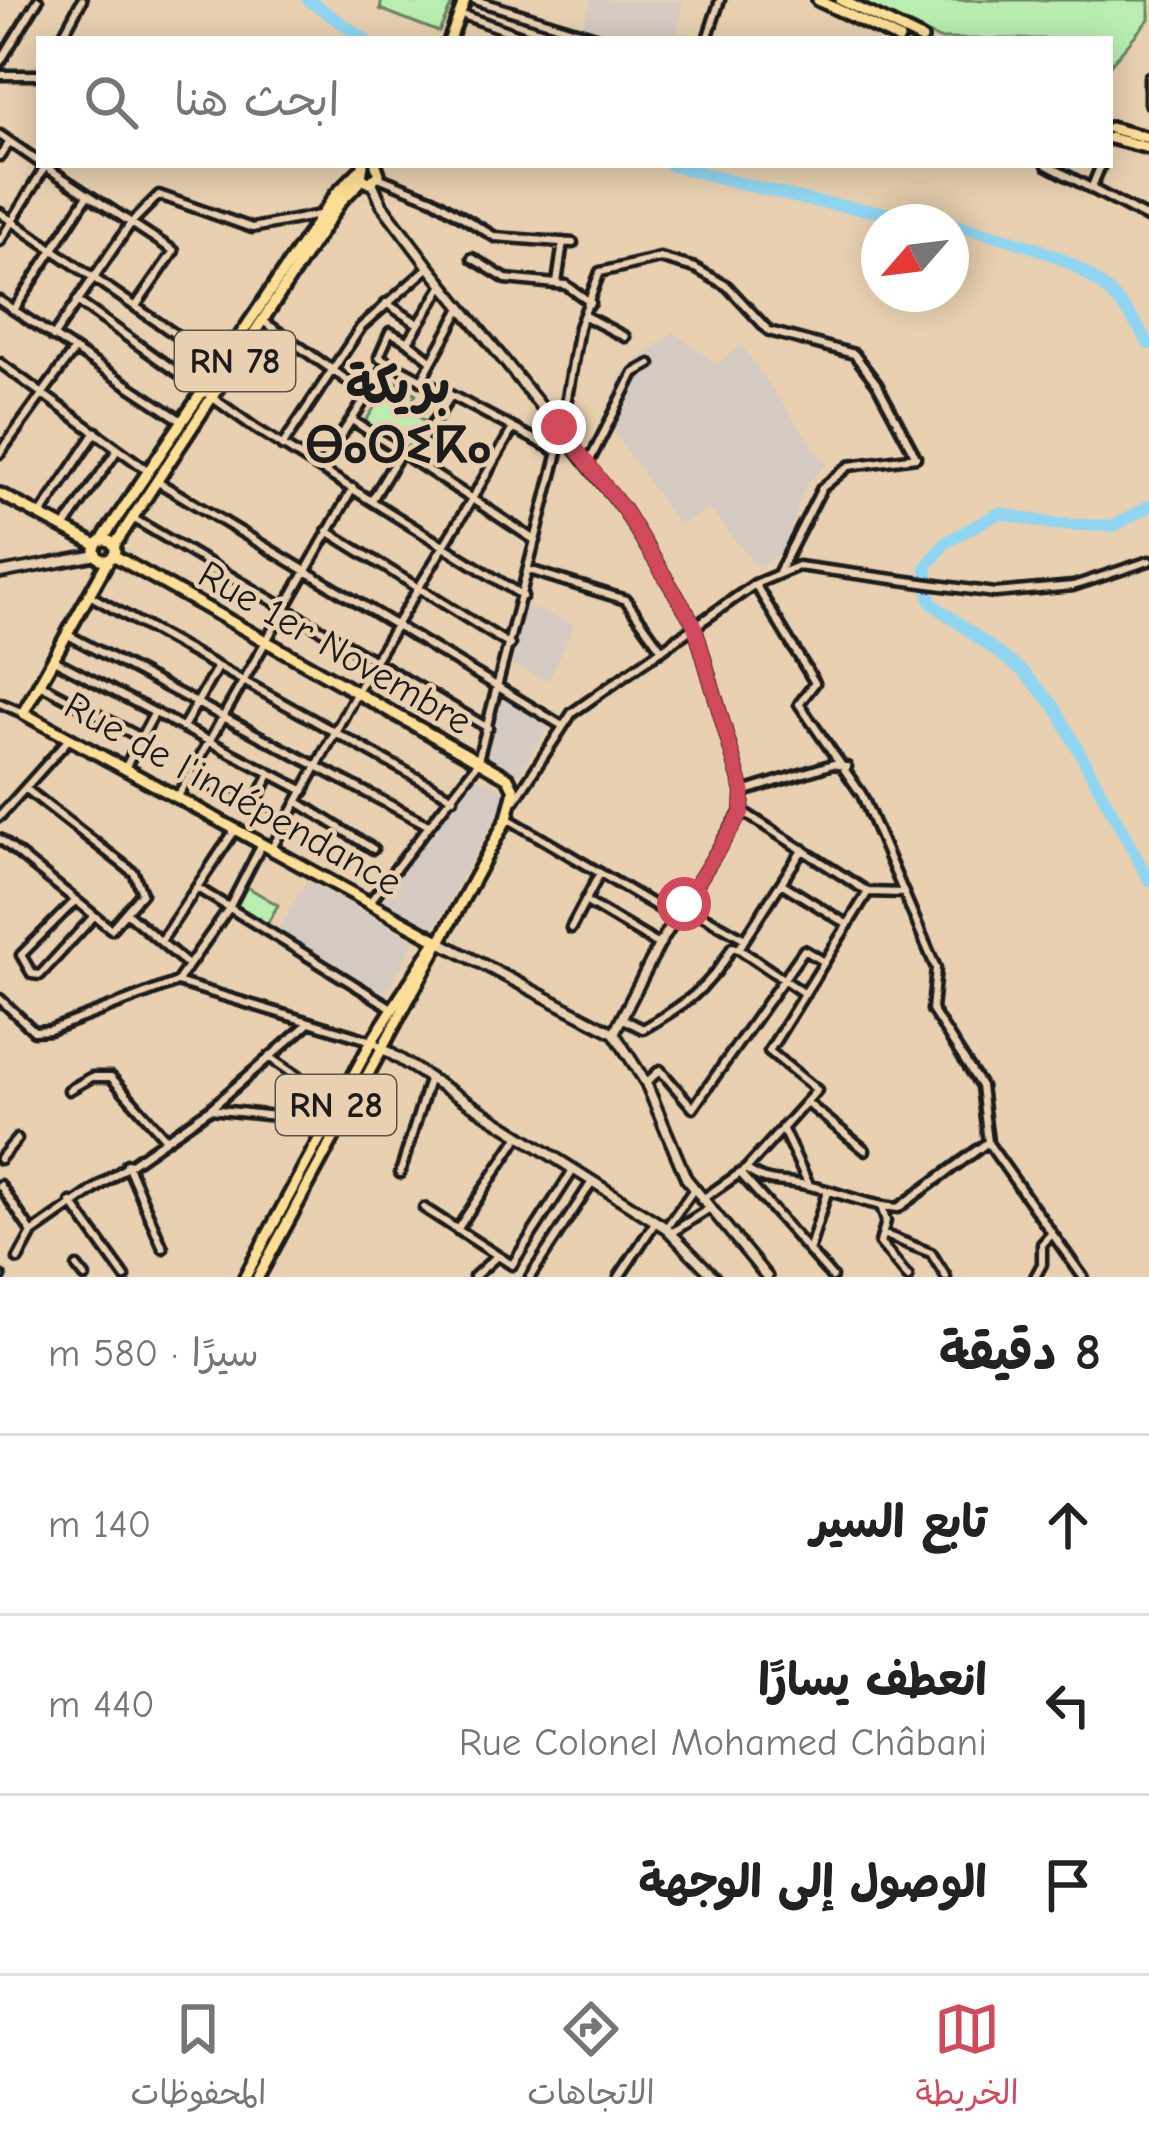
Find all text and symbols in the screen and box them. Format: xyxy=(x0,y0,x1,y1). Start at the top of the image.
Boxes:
search box xyxy=(36,36,1113,168)
icon: search xyxy=(78,69,144,135)
text: ابحث هنا xyxy=(174,74,339,126)
north arrow xyxy=(861,204,969,312)
road number: RN 78 xyxy=(175,331,295,391)
district label: بريكة ⴱⴰⵔⵉⴽⴰ xyxy=(304,357,492,475)
route end xyxy=(532,400,586,454)
street label: Rue 1er Novembre xyxy=(191,552,479,744)
street label: Rue de l'indépendance xyxy=(57,683,409,905)
route start xyxy=(657,877,711,931)
road number: RN 28 xyxy=(276,1075,396,1135)
text: 8 دقيقة xyxy=(939,1323,1101,1382)
text: سيرًا · 580 m xyxy=(48,1331,259,1376)
icon: ahead xyxy=(1035,1492,1101,1558)
text: تابع السير xyxy=(811,1496,987,1548)
text: 140 m xyxy=(48,1502,151,1547)
text: انعطف يسارًا xyxy=(758,1654,987,1706)
icon: left xyxy=(1035,1672,1101,1738)
text: 440 m xyxy=(48,1682,155,1727)
text: Rue Colonel Mohamed Châbani xyxy=(459,1720,987,1765)
icon: arrive xyxy=(1035,1852,1101,1918)
text: الوصول إلى الوجهة xyxy=(639,1856,987,1908)
tab: المحفوظات xyxy=(130,1996,266,2122)
tab: الاتجاهات xyxy=(527,1996,655,2122)
tab: الخريطة xyxy=(916,1996,1019,2122)

